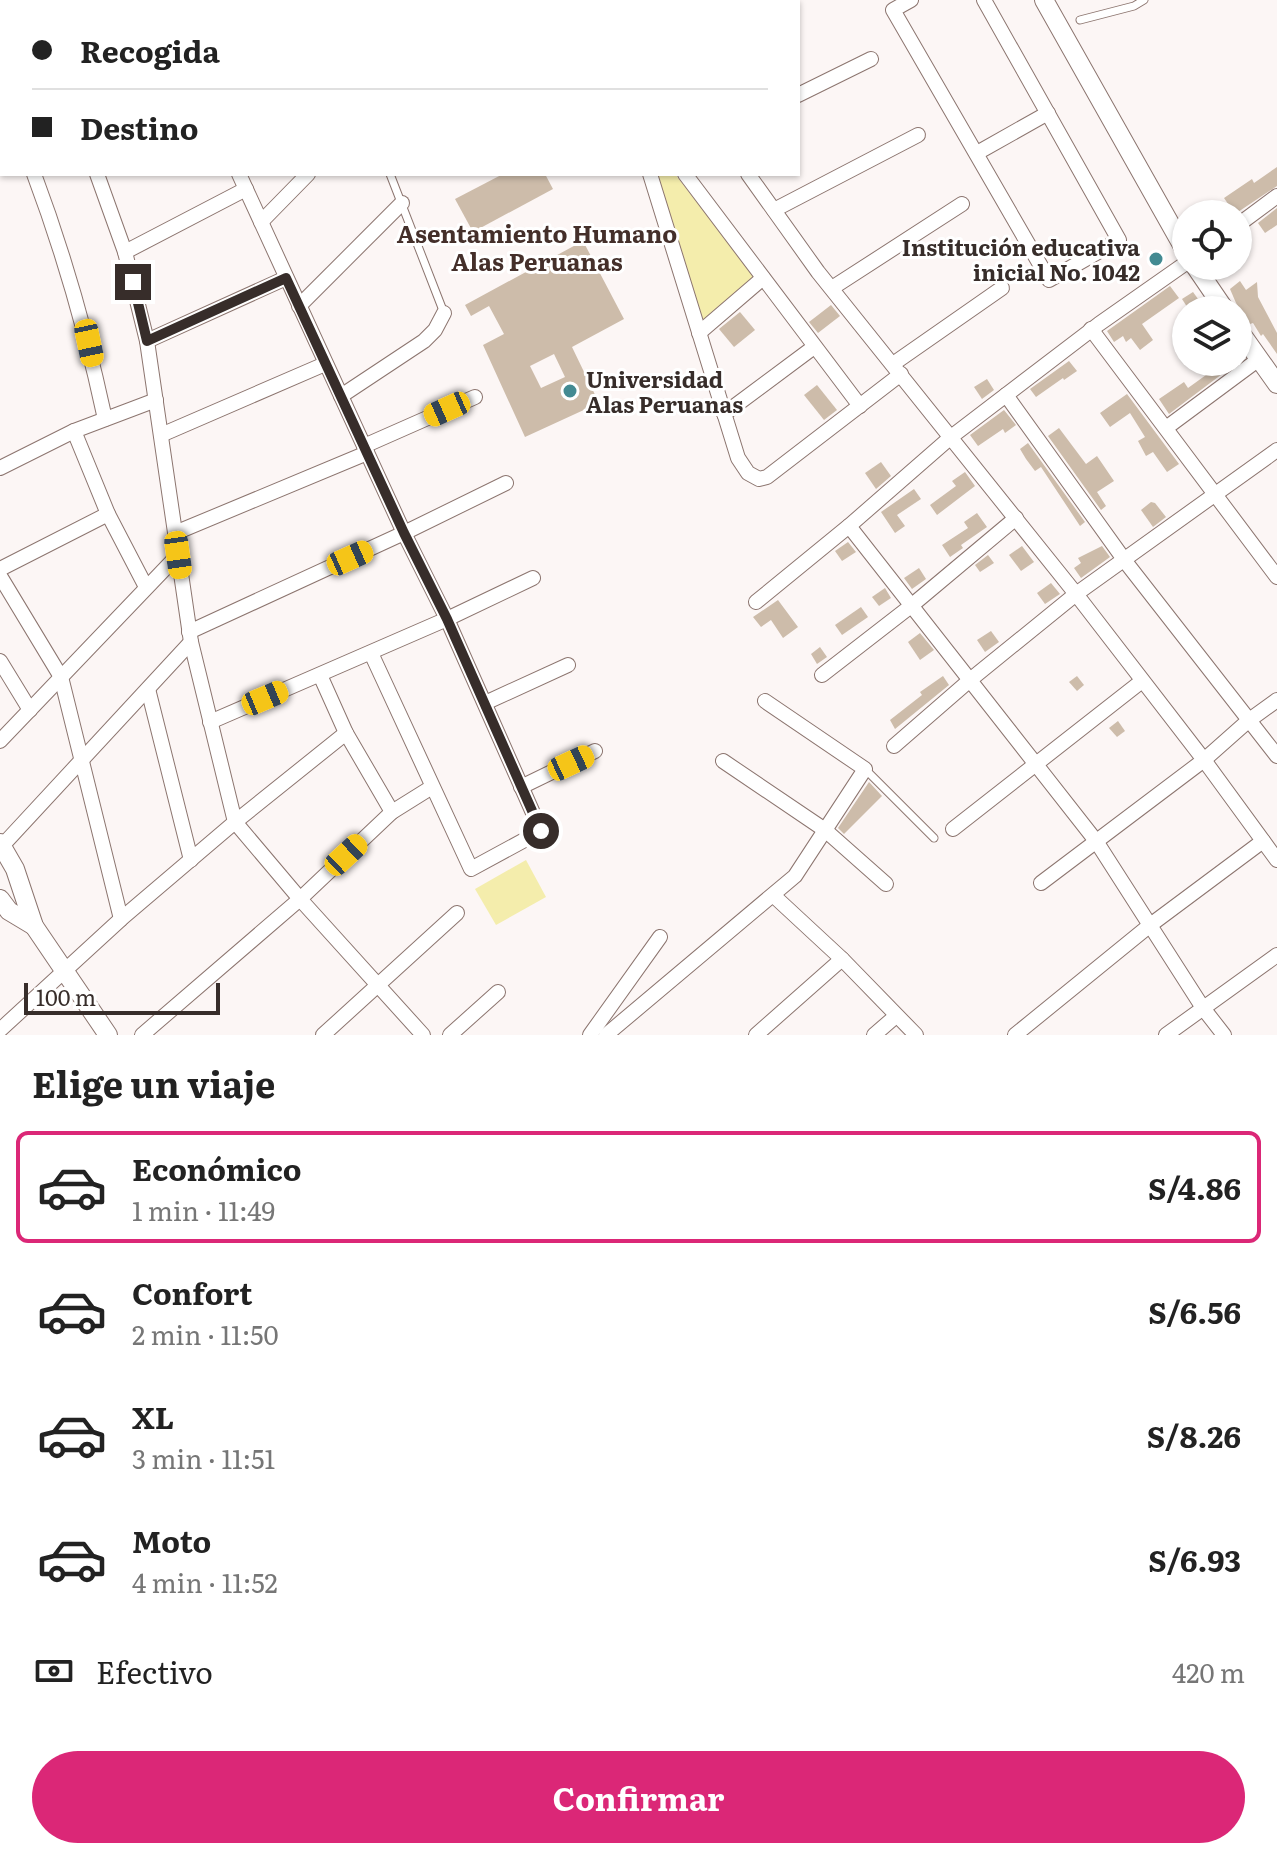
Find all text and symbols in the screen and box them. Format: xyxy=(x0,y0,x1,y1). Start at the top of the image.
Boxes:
text: Recogida xyxy=(80,28,220,72)
text: Destino xyxy=(80,105,198,149)
map controls xyxy=(1172,200,1252,376)
button: locate xyxy=(1172,200,1252,280)
district label: Asentamiento Humano Alas Peruanas xyxy=(397,215,677,278)
place label: Institución educativa inicial No. 1042 xyxy=(902,230,1140,288)
marker: Institución educativa inicial No. 1042 xyxy=(1147,250,1165,268)
route end xyxy=(115,264,151,300)
button: layers xyxy=(1172,296,1252,376)
car xyxy=(72,317,106,369)
place label: Universidad Alas Peruanas xyxy=(586,362,743,420)
marker: Universidad Alas Peruanas xyxy=(561,382,579,400)
car xyxy=(420,388,474,430)
car xyxy=(163,530,193,580)
car xyxy=(323,537,377,579)
car xyxy=(238,678,292,718)
car xyxy=(544,742,598,784)
route start xyxy=(523,813,559,849)
car xyxy=(320,830,372,880)
scale bar xyxy=(24,979,220,1015)
text: 100 m xyxy=(36,980,96,1013)
text: Elige un viaje xyxy=(32,1056,275,1109)
text: Económico xyxy=(132,1146,301,1190)
icon: car xyxy=(36,1151,108,1223)
text: S/4.86 xyxy=(1148,1165,1241,1209)
text: 1 min · 11:49 xyxy=(132,1190,275,1229)
text: Confort xyxy=(132,1270,253,1314)
icon: car xyxy=(36,1275,108,1347)
text: S/6.56 xyxy=(1148,1289,1241,1333)
text: 2 min · 11:50 xyxy=(132,1314,279,1353)
text: XL xyxy=(132,1394,174,1438)
icon: car xyxy=(36,1399,108,1471)
text: S/8.26 xyxy=(1147,1413,1241,1457)
text: 3 min · 11:51 xyxy=(132,1438,275,1477)
text: Moto xyxy=(132,1518,211,1562)
icon: car xyxy=(36,1523,108,1595)
text: S/6.93 xyxy=(1148,1537,1241,1581)
text: 4 min · 11:52 xyxy=(132,1562,278,1601)
icon: cash xyxy=(32,1649,76,1693)
text: Efectivo xyxy=(96,1649,213,1693)
text: 420 m xyxy=(1172,1652,1245,1691)
button: Confirmar xyxy=(32,1751,1245,1843)

